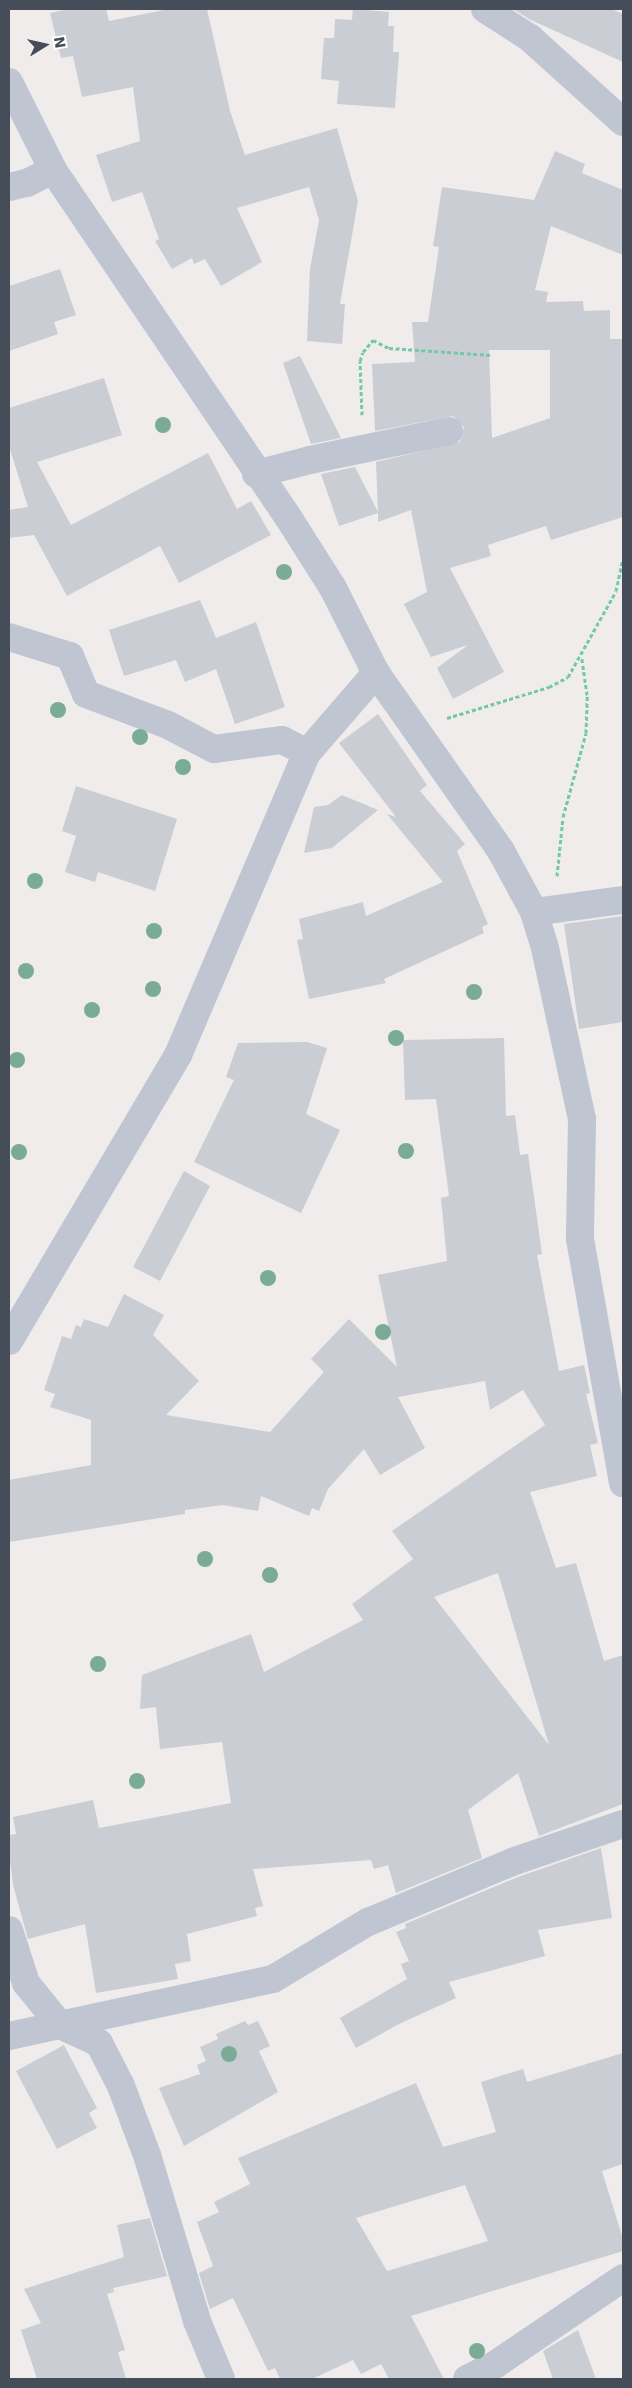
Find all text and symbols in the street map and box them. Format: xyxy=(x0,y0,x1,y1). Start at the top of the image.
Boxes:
north arrow xyxy=(20,20,70,70)
text: N xyxy=(51,35,69,50)

